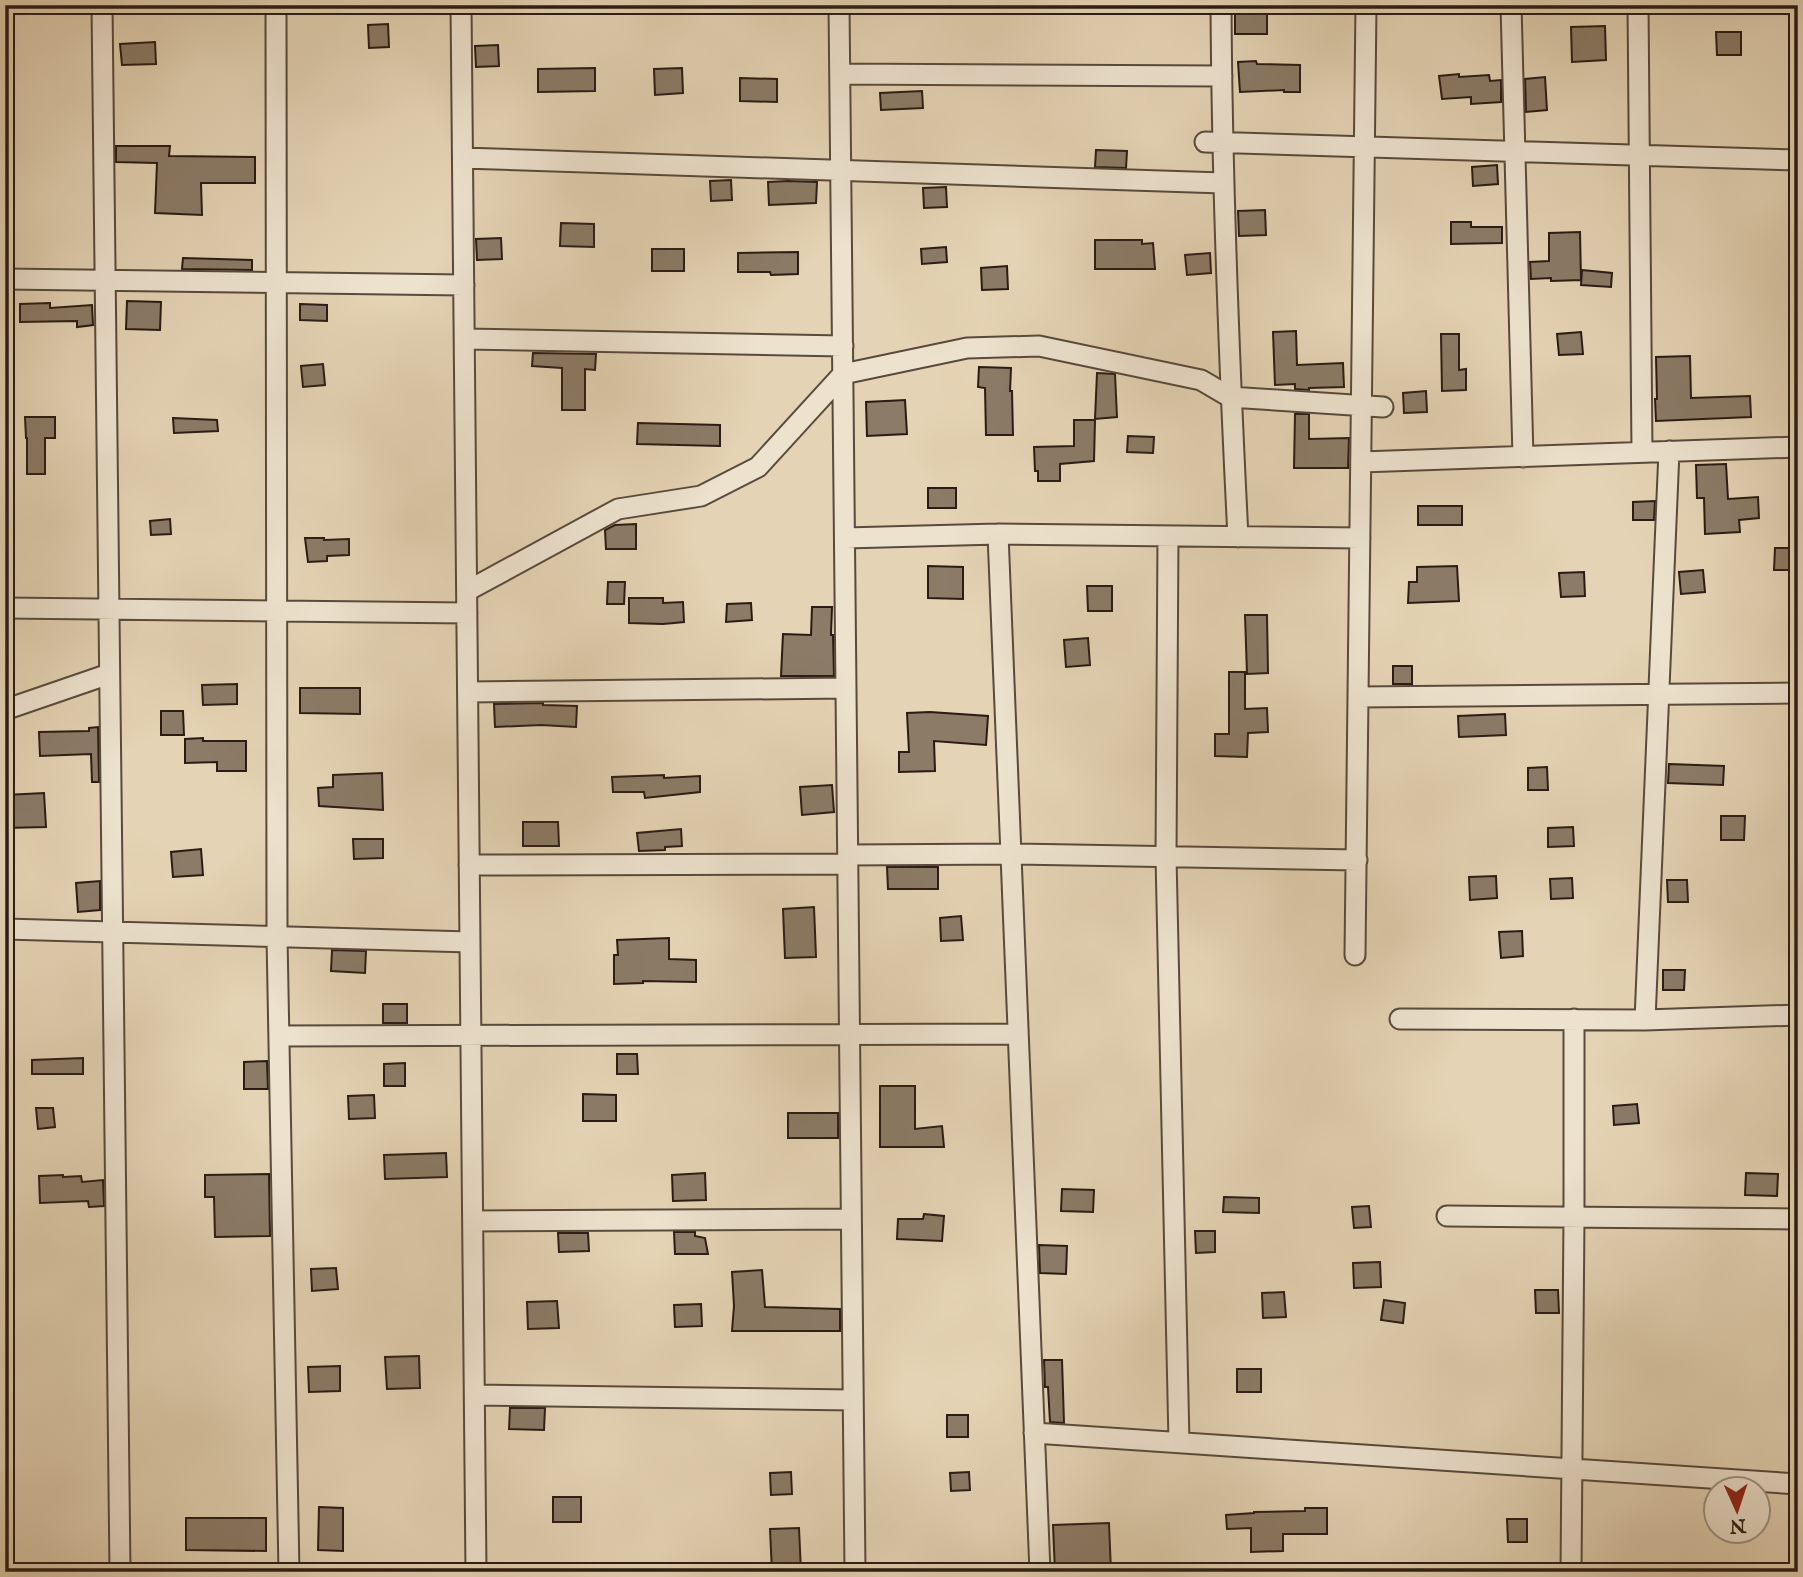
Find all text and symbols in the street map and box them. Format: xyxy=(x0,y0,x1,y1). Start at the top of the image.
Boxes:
north arrow xyxy=(1702,1476,1772,1546)
text: N xyxy=(1728,1513,1748,1537)

